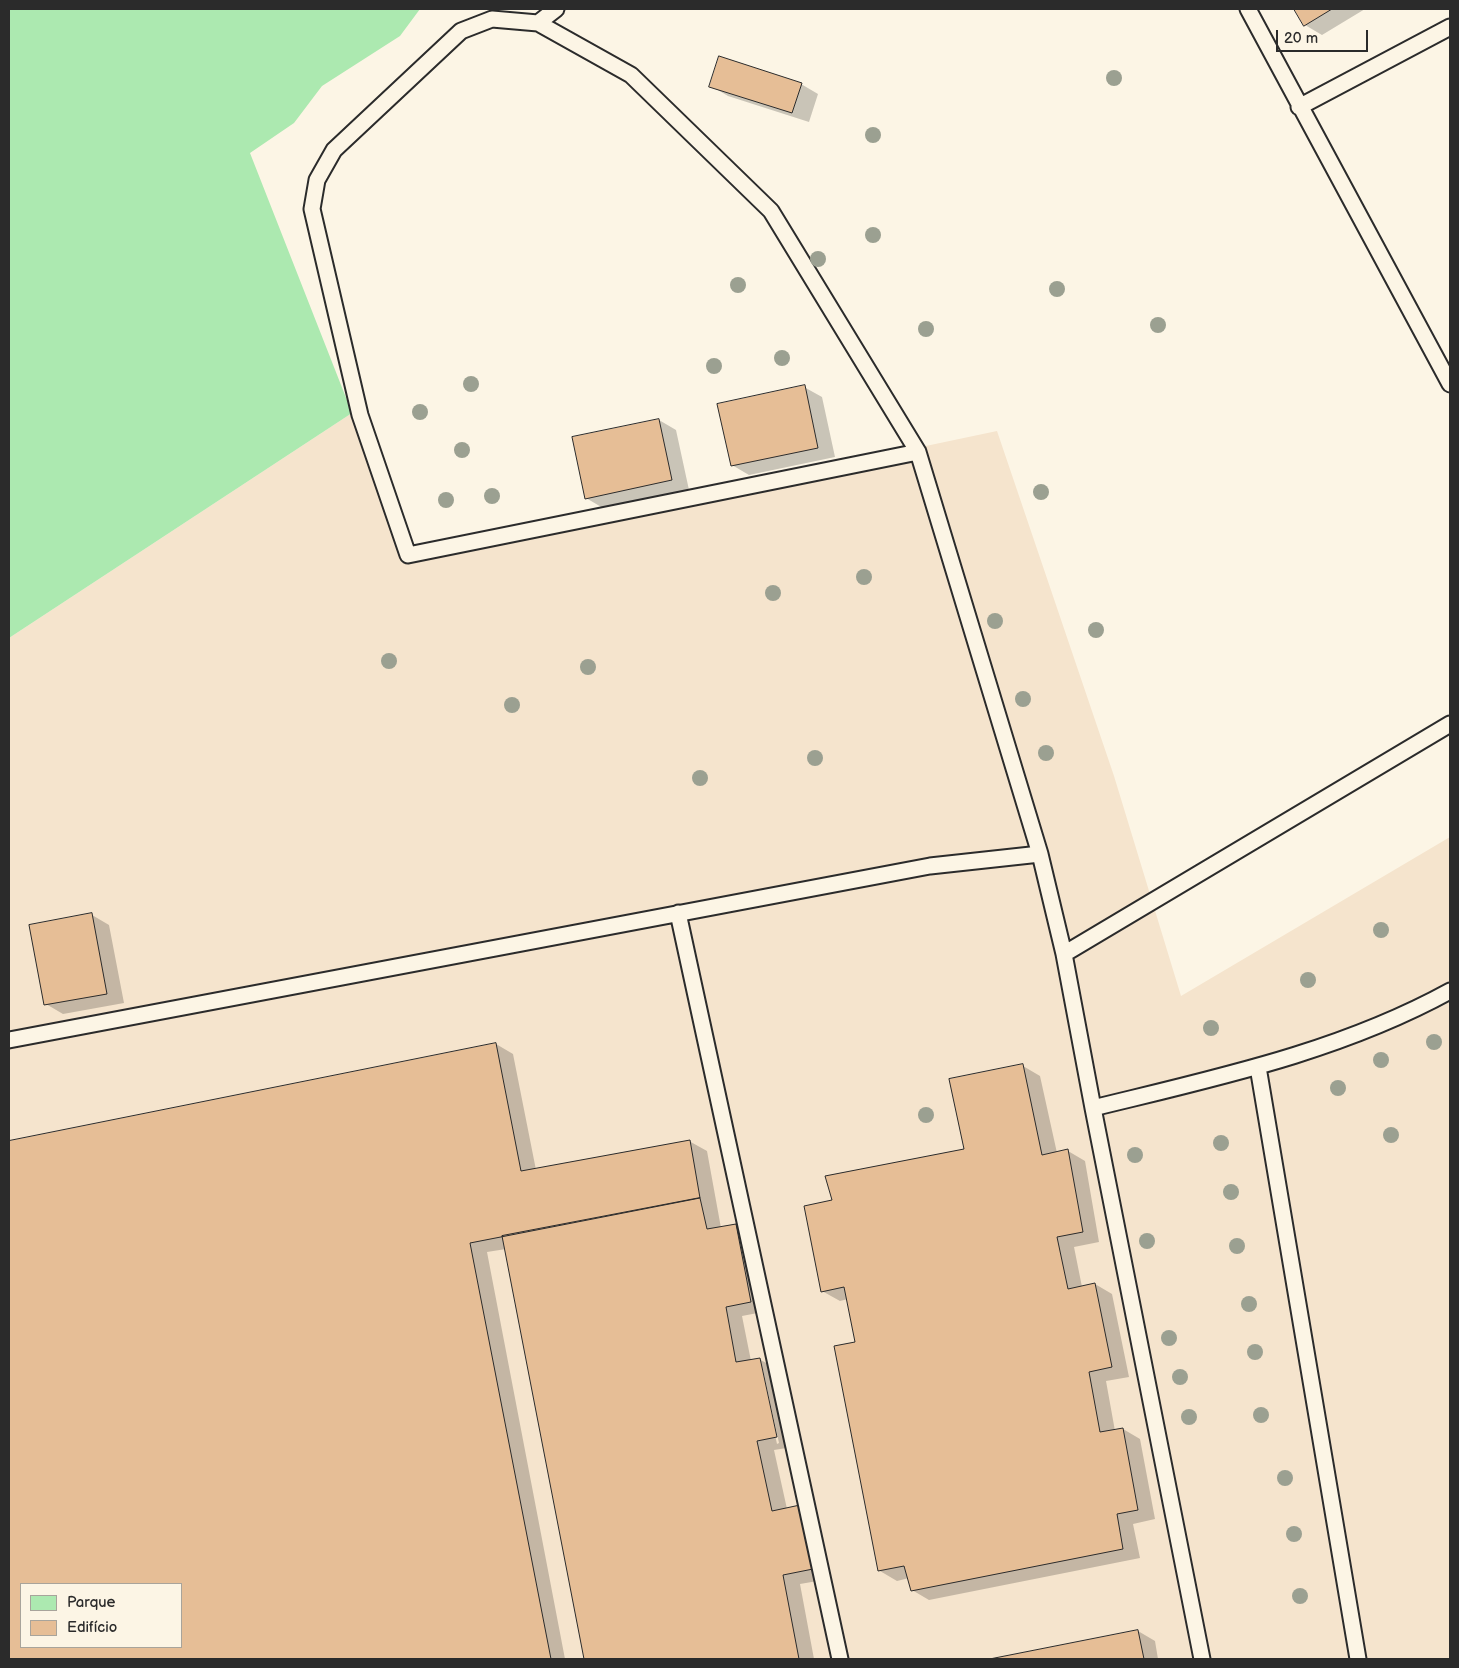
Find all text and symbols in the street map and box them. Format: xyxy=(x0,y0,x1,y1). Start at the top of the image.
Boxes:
scale bar xyxy=(1279,20,1372,52)
text: 20 m xyxy=(1284,29,1318,48)
legend xyxy=(20,1583,182,1648)
text: Parque xyxy=(67,1593,115,1612)
text: Edifício xyxy=(67,1618,117,1637)

